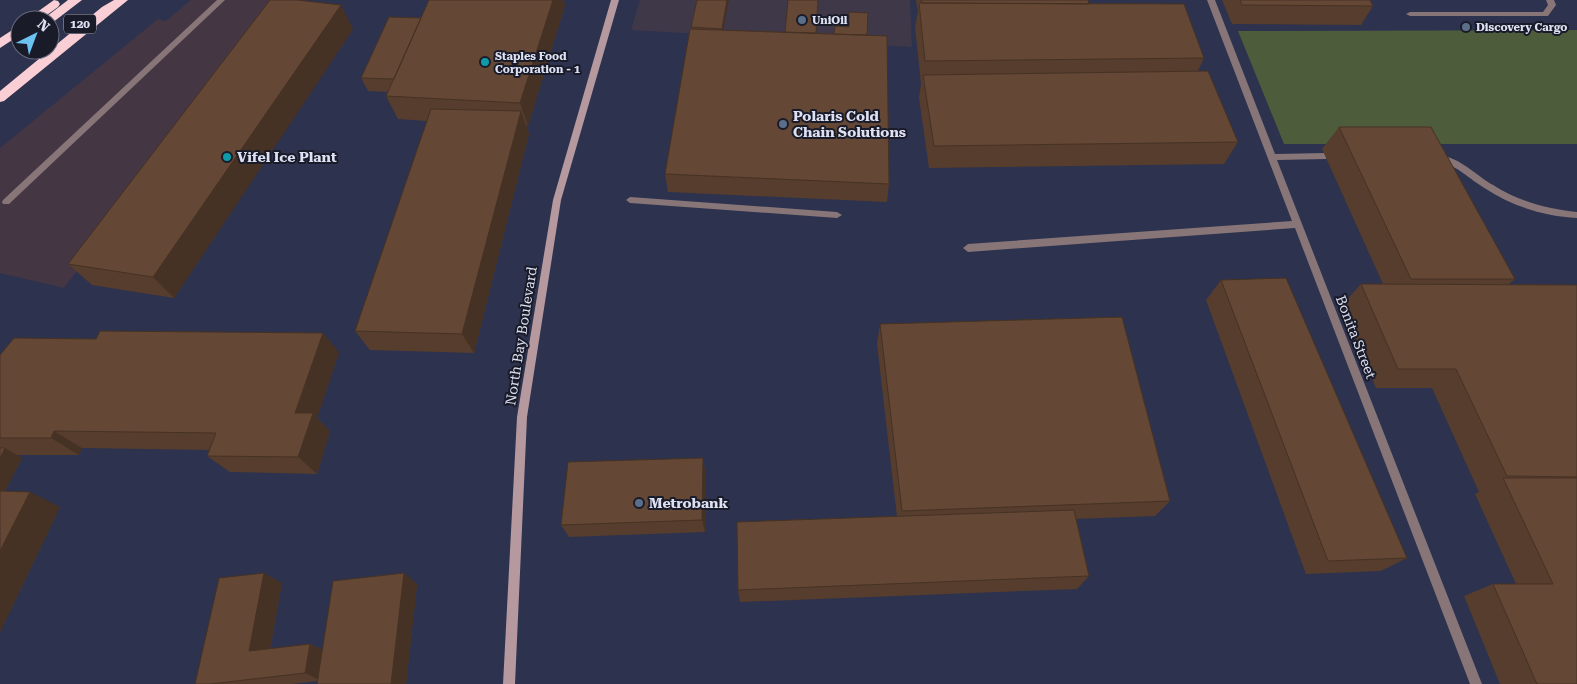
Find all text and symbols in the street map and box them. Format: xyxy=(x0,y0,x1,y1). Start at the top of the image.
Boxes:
north arrow xyxy=(10,10,60,60)
road number: 120 xyxy=(64,14,96,34)
marker: UniOil xyxy=(796,14,808,26)
place label: UniOil xyxy=(812,14,848,27)
text: N xyxy=(34,16,53,35)
marker: Discovery Cargo xyxy=(1460,21,1472,33)
place label: Discovery Cargo xyxy=(1476,21,1567,34)
place label: Staples Food Corporation - 1 xyxy=(495,50,580,76)
marker: Staples Food Corporation - 1 xyxy=(479,56,491,68)
place label: Polaris Cold Chain Solutions xyxy=(793,108,906,140)
marker: Polaris Cold Chain Solutions xyxy=(777,118,789,130)
place label: Vifel Ice Plant xyxy=(237,149,337,165)
marker: Vifel Ice Plant xyxy=(221,151,233,163)
street label: North Bay Boulevard xyxy=(502,265,540,407)
street label: Bonita Street xyxy=(1333,293,1379,381)
place label: Metrobank xyxy=(649,495,728,511)
marker: Metrobank xyxy=(633,497,645,509)

